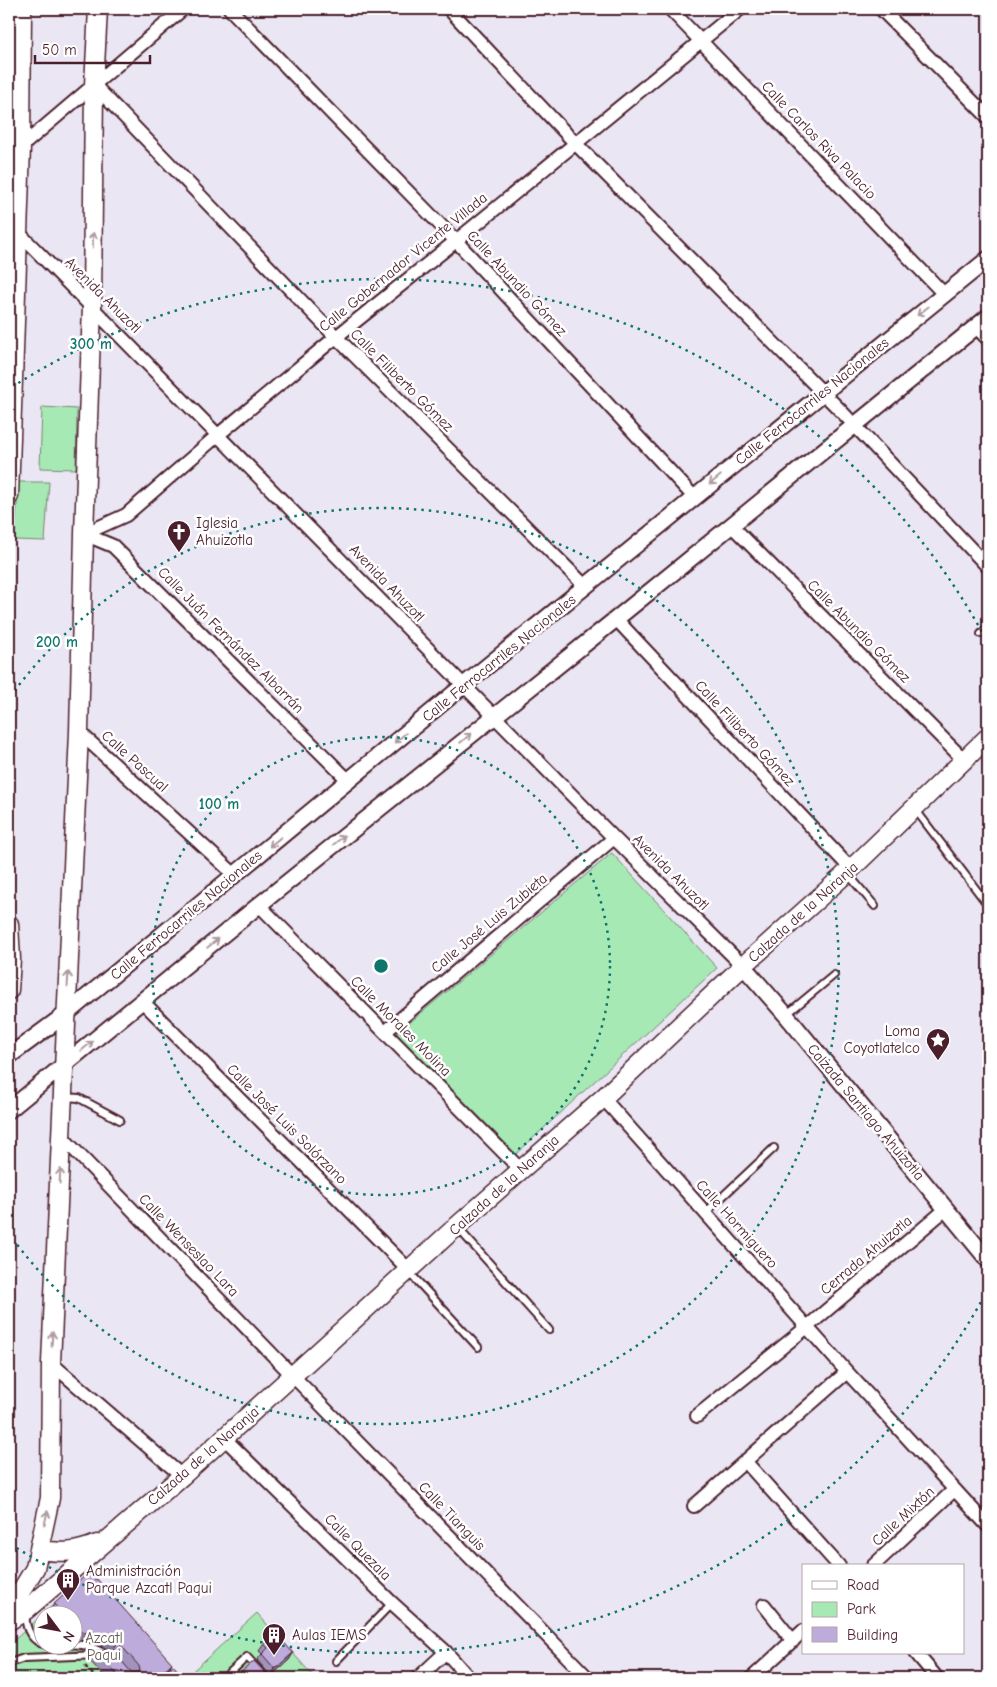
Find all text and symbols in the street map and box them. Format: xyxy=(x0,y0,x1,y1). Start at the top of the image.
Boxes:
scale bar xyxy=(35,32,150,64)
text: 50 m xyxy=(42,41,77,59)
street label: Calle Carlos Riva Palacio xyxy=(758,77,880,203)
street label: Calle Gobernador Vicente Villada xyxy=(315,188,491,336)
street label: Calle Abundio Gómez xyxy=(463,226,571,340)
one-way arrow xyxy=(88,232,98,248)
street label: Avenida Ahuzotl xyxy=(61,253,145,337)
one-way arrow xyxy=(917,306,930,317)
street label: Calle Filiberto Gómez xyxy=(347,325,458,436)
street label: Calle Ferrocarriles Nacionales xyxy=(732,333,892,469)
text: 300 m xyxy=(70,335,112,353)
one-way arrow xyxy=(709,474,722,485)
place label: Iglesia Ahuizotla xyxy=(196,514,253,549)
church icon: Iglesia Ahuizotla xyxy=(166,519,192,553)
street label: Avenida Ahuzotl xyxy=(346,541,428,625)
street label: Calle Juán Fernández Albarrán xyxy=(154,563,308,717)
street label: Calle Abundio Gómez xyxy=(804,576,915,687)
street label: Calle Ferrocarriles Nacionales xyxy=(419,590,579,726)
text: 200 m xyxy=(36,633,78,651)
street label: Calle Filiberto Gómez xyxy=(691,676,799,790)
street label: Calle Pascual xyxy=(98,726,172,796)
one-way arrow xyxy=(394,733,407,744)
one-way arrow xyxy=(459,733,472,744)
text: 100 m xyxy=(199,795,239,813)
street label: Avenida Ahuzotl xyxy=(629,830,713,914)
one-way arrow xyxy=(332,835,345,846)
one-way arrow xyxy=(269,836,282,847)
street label: Calle Ferrocarriles Nacionales xyxy=(106,846,266,984)
street label: Calzada de la Naranja xyxy=(744,858,862,966)
street label: Calle José Luis Zubieta xyxy=(427,869,551,977)
one-way arrow xyxy=(206,937,219,948)
centre of rings xyxy=(372,957,390,975)
one-way arrow xyxy=(63,971,72,987)
street label: Calle Morales Molina xyxy=(347,972,455,1080)
place label: Loma Coyotlatelco xyxy=(844,1022,920,1057)
place icon: Loma Coyotlatelco xyxy=(925,1027,951,1061)
one-way arrow xyxy=(81,1040,94,1051)
street label: Calzada Santiago Ahuizotla xyxy=(804,1040,928,1184)
street label: Calle José Luis Solórzano xyxy=(223,1060,351,1188)
street label: Calzada de la Naranja xyxy=(445,1131,563,1239)
one-way arrow xyxy=(55,1169,64,1185)
street label: Calle Hormiguero xyxy=(692,1176,782,1272)
street label: Calle Wenseslao Lara xyxy=(135,1190,243,1300)
street label: Cerrada Ahuizotla xyxy=(817,1211,915,1299)
one-way arrow xyxy=(47,1331,56,1347)
street label: Calzada de la Naranja xyxy=(144,1403,262,1509)
street label: Calle Tianguis xyxy=(415,1478,489,1554)
street label: Calle Mixtón xyxy=(868,1482,938,1550)
street label: Calle Quezala xyxy=(321,1510,395,1584)
one-way arrow xyxy=(42,1511,51,1527)
place label: Administración Parque Azcatl Paqui xyxy=(86,1562,212,1597)
legend xyxy=(802,1564,964,1654)
building icon: Administración Parque Azcatl Paqui xyxy=(55,1567,81,1601)
text: Road xyxy=(847,1576,879,1594)
text: Park xyxy=(847,1600,876,1618)
north arrow xyxy=(32,1604,82,1654)
building icon: Aulas IEMS xyxy=(261,1622,287,1656)
place label: Aulas IEMS xyxy=(292,1626,366,1644)
text: Building xyxy=(847,1626,898,1644)
text: N xyxy=(59,1628,78,1645)
park label: Azcatl Paqui xyxy=(85,1629,123,1664)

